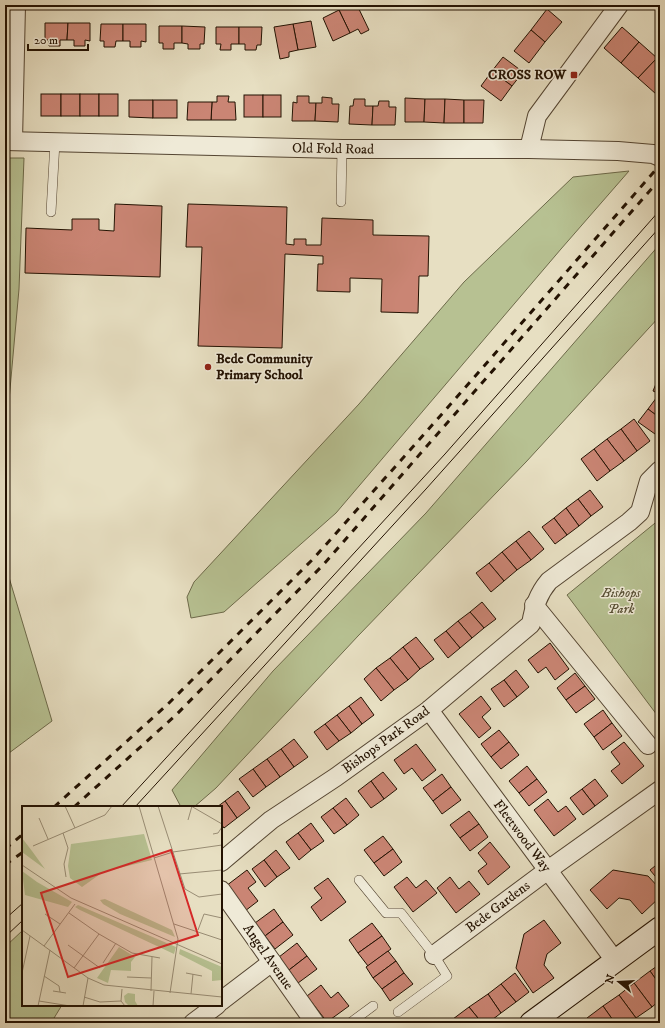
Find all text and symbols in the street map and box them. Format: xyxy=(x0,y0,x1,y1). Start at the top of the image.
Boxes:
scale bar xyxy=(28,26,88,52)
text: 20 m xyxy=(34,33,58,48)
place label: CROSS ROW xyxy=(488,66,567,84)
marker: CROSS ROW xyxy=(569,70,579,80)
street label: Old Fold Road xyxy=(292,139,374,159)
place label: Bede Community Primary School xyxy=(216,350,313,384)
marker: Bede Community Primary School xyxy=(203,362,213,372)
park label: Bishops Park xyxy=(600,584,641,618)
street label: Bishops Park Road xyxy=(339,702,433,778)
street label: Fleetwood Way xyxy=(489,796,555,876)
inset map xyxy=(22,806,222,1006)
street label: Bede Gardens xyxy=(462,877,534,937)
street label: Angel Avenue xyxy=(239,921,297,994)
north arrow xyxy=(599,962,639,1002)
text: N xyxy=(602,973,618,986)

